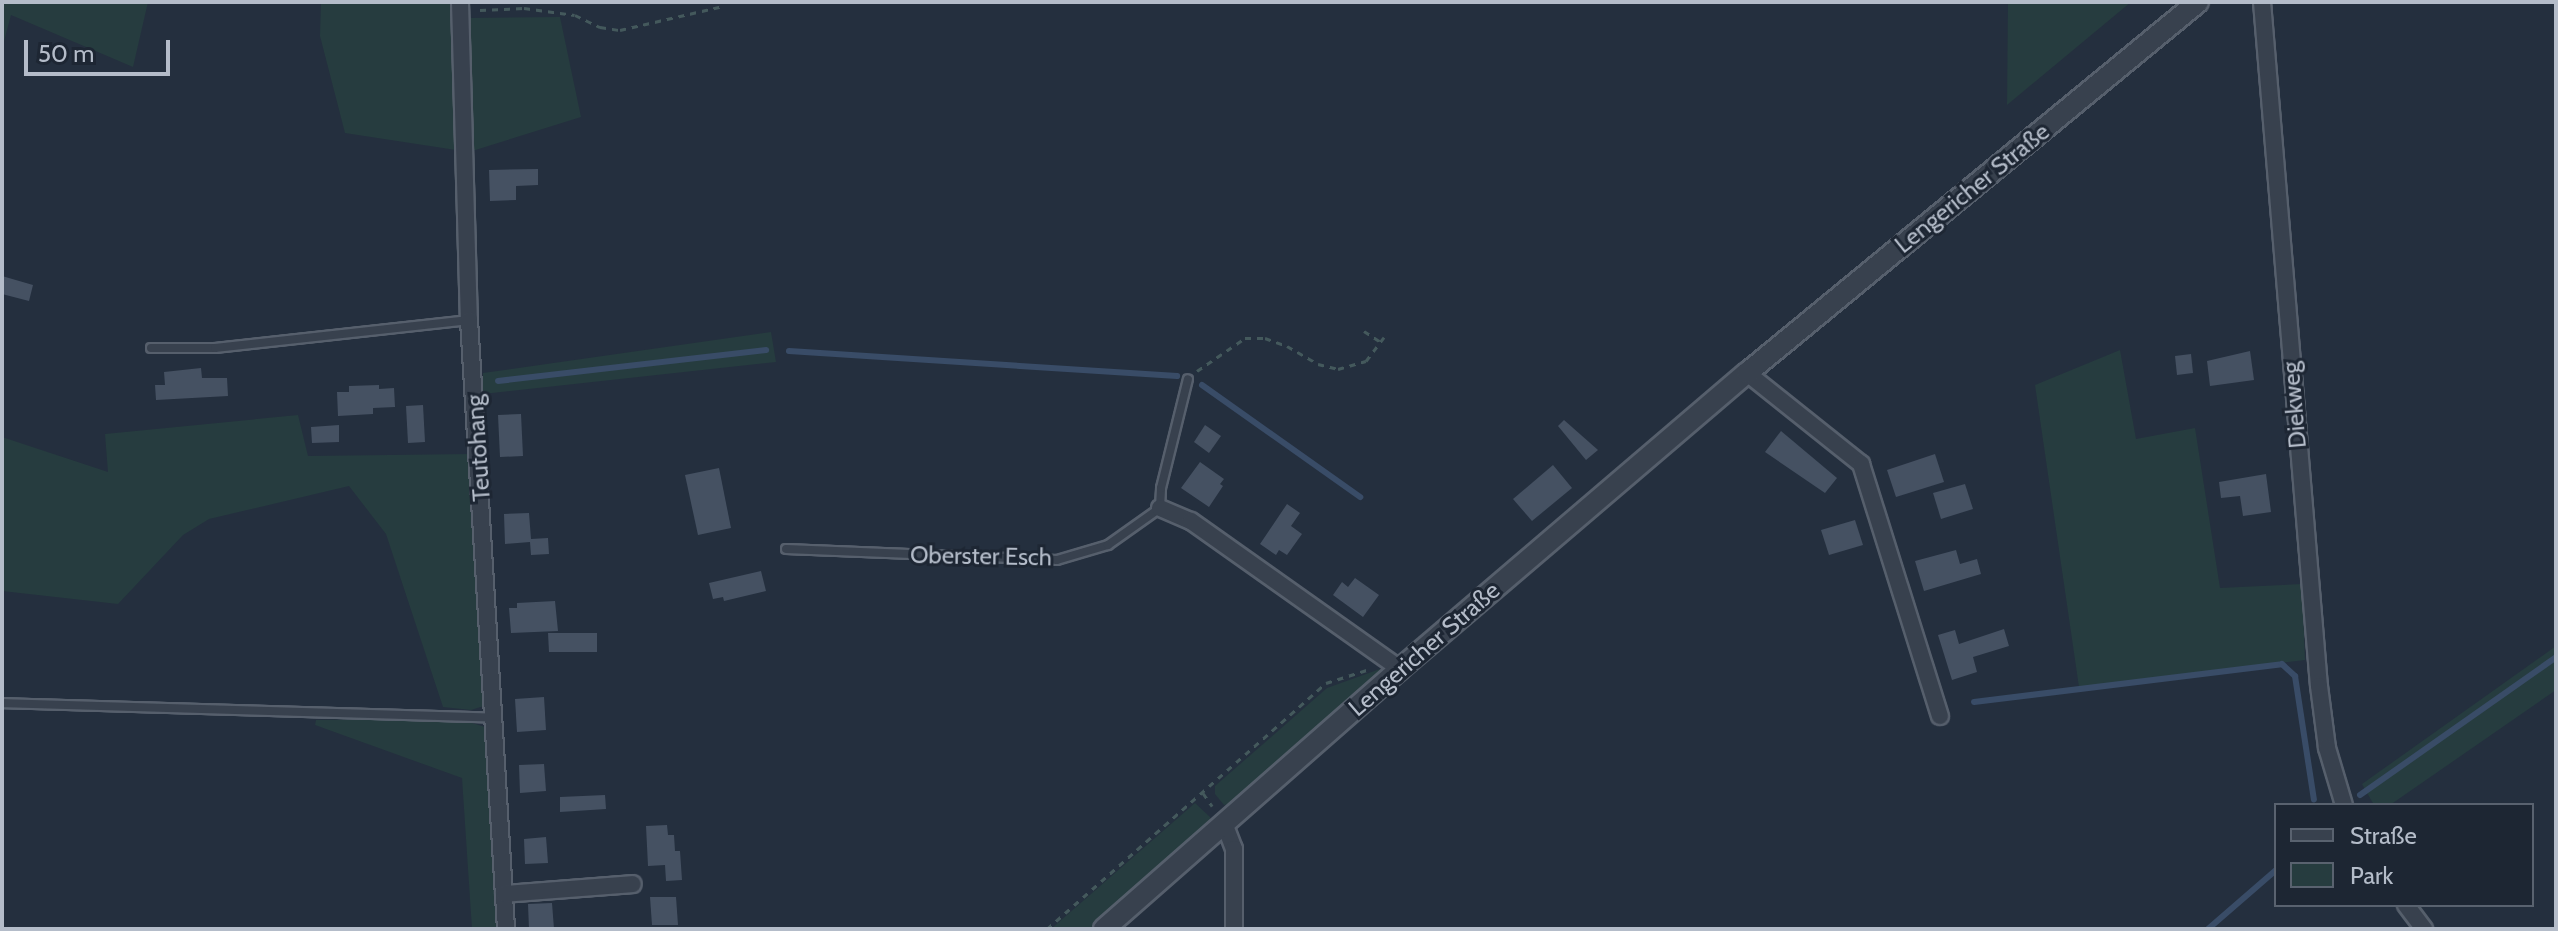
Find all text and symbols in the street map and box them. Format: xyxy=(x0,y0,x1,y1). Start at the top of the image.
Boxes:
scale bar xyxy=(28,24,174,74)
text: 50 m xyxy=(38,39,94,68)
street label: Lengericher Straße xyxy=(1889,117,2055,259)
street label: Diekweg xyxy=(2276,360,2312,450)
street label: Teutohang xyxy=(460,394,496,502)
street label: Oberster Esch xyxy=(910,540,1052,572)
street label: Lengericher Straße xyxy=(1343,576,1505,722)
legend xyxy=(2274,803,2534,907)
text: Straße xyxy=(2350,821,2417,850)
text: Park xyxy=(2350,861,2393,890)

